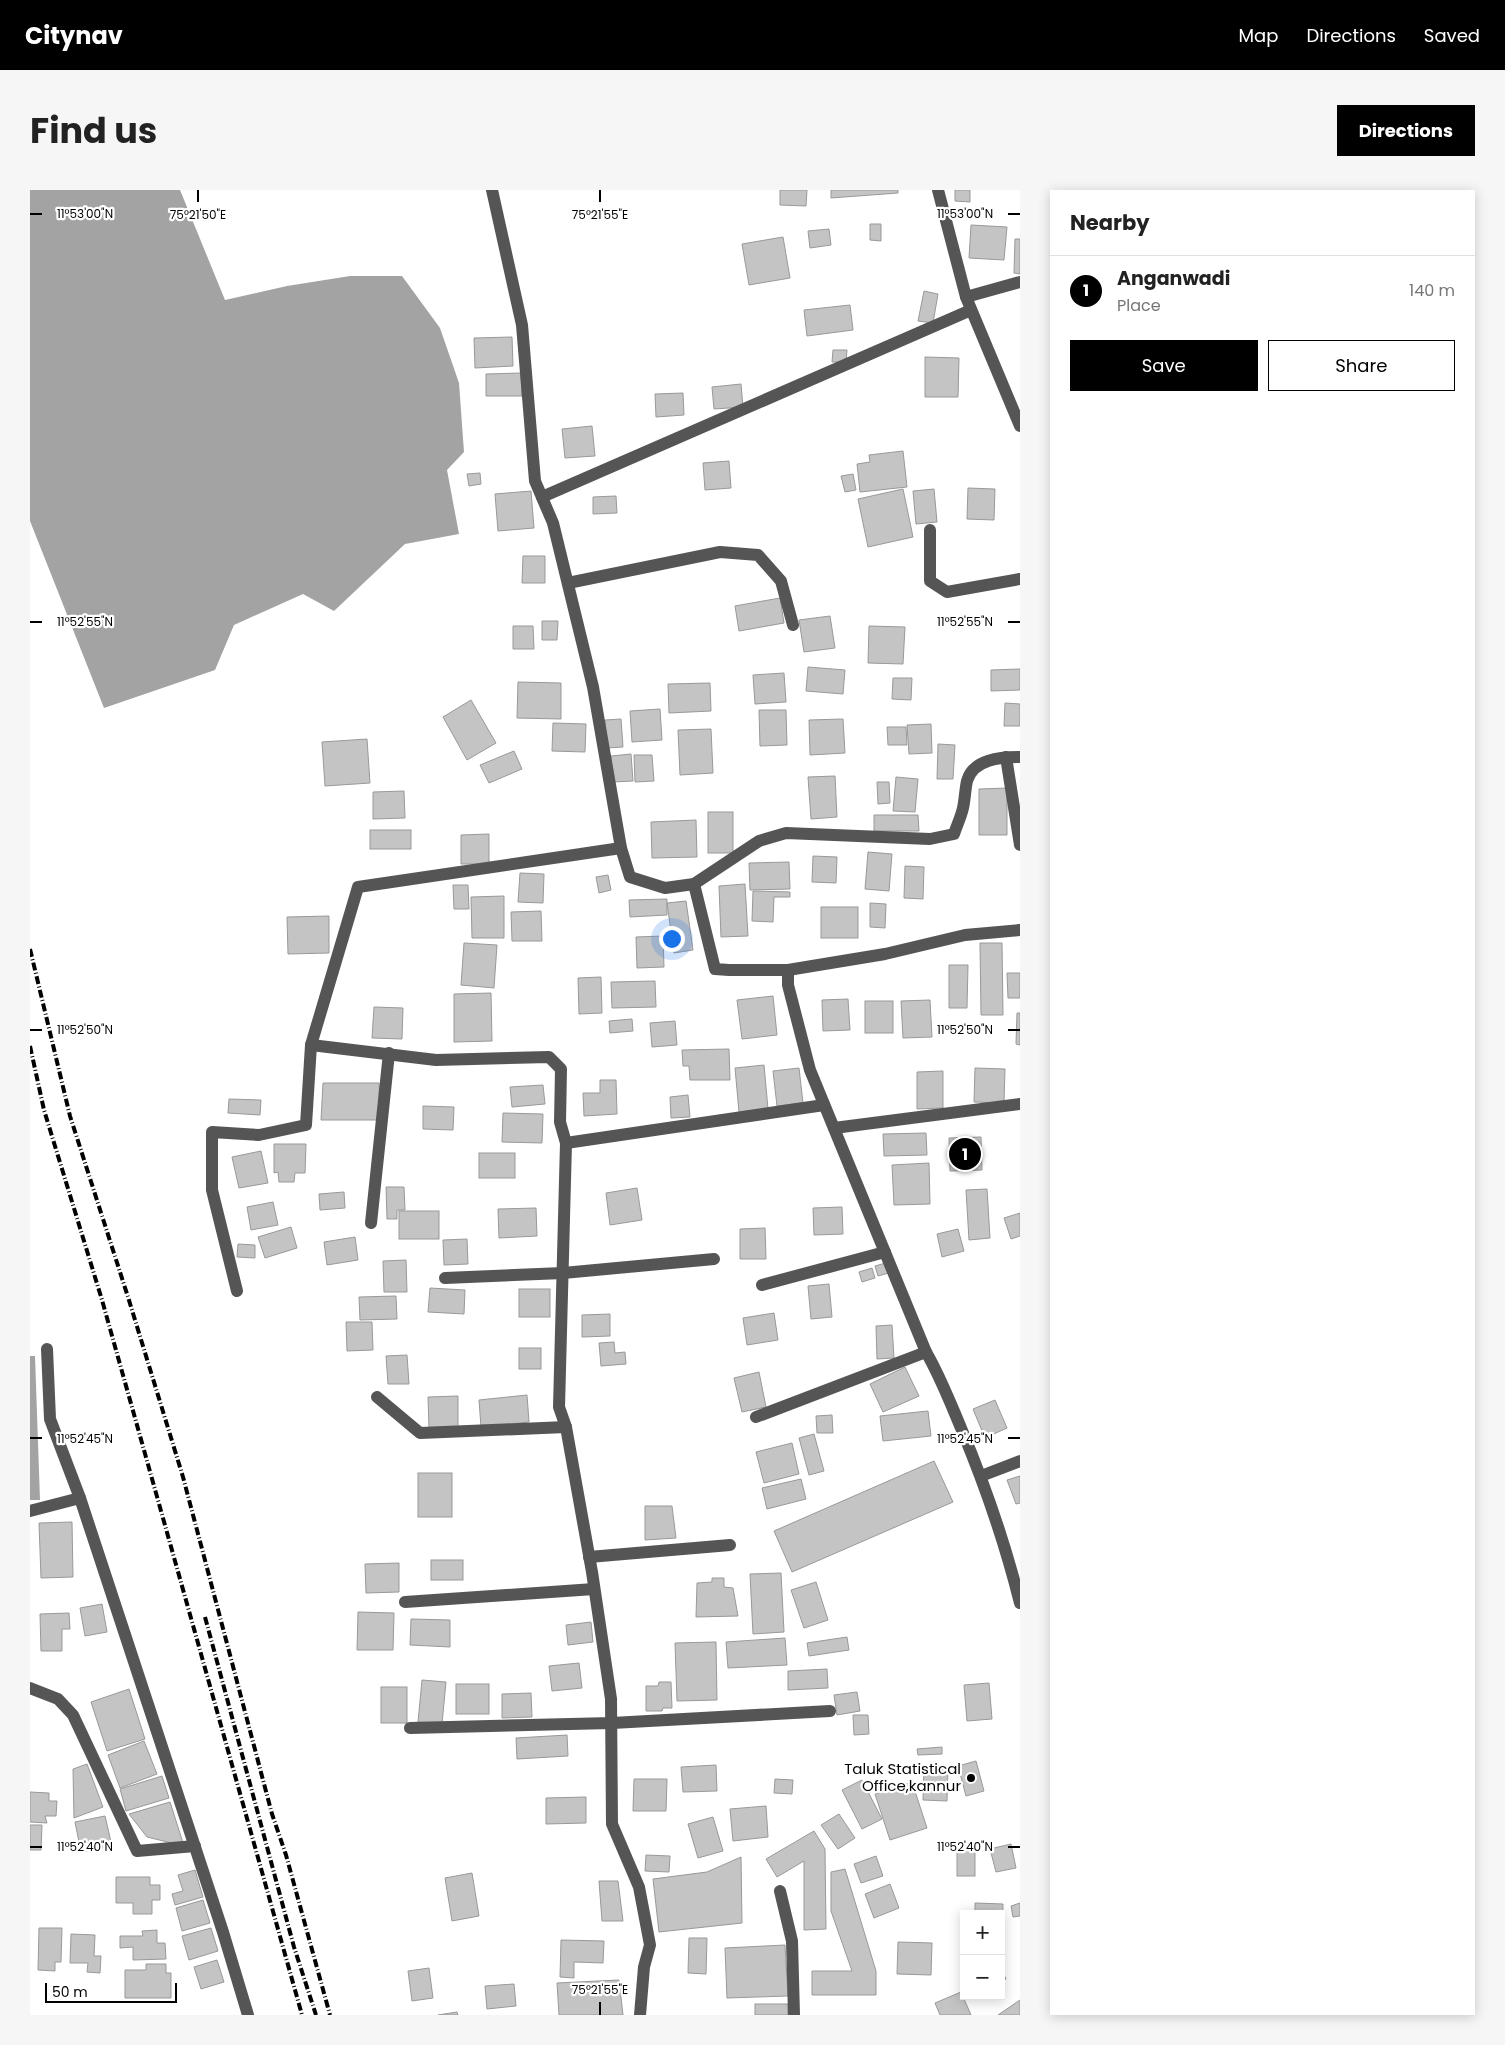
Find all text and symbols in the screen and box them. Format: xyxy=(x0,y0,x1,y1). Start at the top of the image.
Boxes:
text: Citynav xyxy=(25,19,123,52)
text: Map xyxy=(1239,23,1278,48)
text: Directions xyxy=(1306,23,1396,48)
text: Saved xyxy=(1424,23,1480,48)
button: Directions xyxy=(1337,105,1475,156)
text: Find us xyxy=(30,106,157,155)
text: 11°53'00"N xyxy=(57,205,113,222)
text: 11°53'00"N xyxy=(937,205,993,222)
text: 75°21'50"E xyxy=(170,206,226,223)
text: 75°21'55"E xyxy=(572,206,628,223)
text: Nearby xyxy=(1070,208,1150,237)
text: Anganwadi xyxy=(1117,265,1230,292)
text: 1 xyxy=(1083,279,1089,302)
text: 140 m xyxy=(1409,279,1455,302)
text: Place xyxy=(1117,294,1161,317)
button: Save xyxy=(1070,340,1258,391)
button: Share xyxy=(1268,340,1455,391)
text: 11°52'55"N xyxy=(57,613,113,630)
text: 11°52'55"N xyxy=(937,613,993,630)
your location xyxy=(659,926,685,952)
text: 11°52'50"N xyxy=(57,1021,113,1038)
text: 11°52'50"N xyxy=(937,1021,993,1038)
pin: 1 xyxy=(949,1135,981,1173)
text: 11°52'45"N xyxy=(57,1430,113,1447)
text: 11°52'45"N xyxy=(937,1430,993,1447)
place label: Taluk Statistical Office,kannur xyxy=(844,1758,961,1796)
marker: Taluk Statistical Office,kannur xyxy=(965,1772,977,1784)
text: 11°52'40"N xyxy=(57,1838,113,1855)
text: 11°52'40"N xyxy=(937,1838,993,1855)
map controls xyxy=(960,1910,1005,2000)
button: + xyxy=(960,1910,1005,1955)
button: − xyxy=(960,1955,1005,2000)
scale bar xyxy=(45,1980,178,2003)
text: 75°21'55"E xyxy=(572,1981,628,1998)
text: 50 m xyxy=(52,1982,88,2002)

